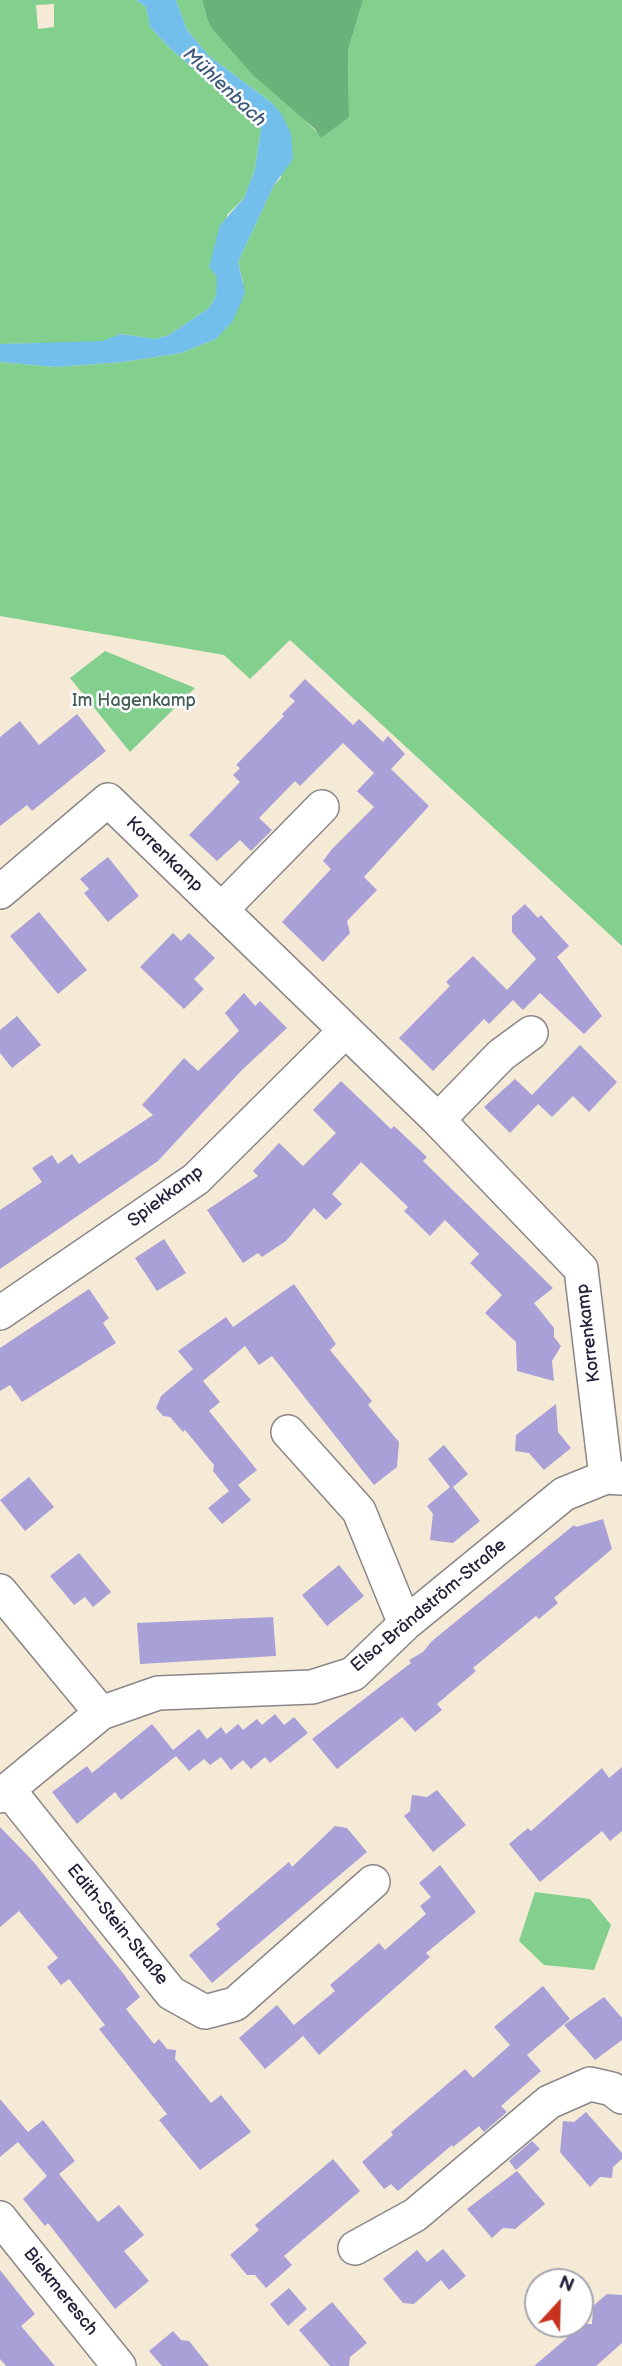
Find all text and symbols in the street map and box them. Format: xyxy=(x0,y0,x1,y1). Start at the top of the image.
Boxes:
water label: Mühlenbach xyxy=(178,44,270,132)
park label: Im Hagenkamp xyxy=(72,690,196,712)
street label: Korrenkamp xyxy=(121,813,207,897)
street label: Spiekkamp xyxy=(124,1162,208,1232)
street label: Korrenkamp xyxy=(572,1282,606,1384)
street label: Elsa-Brändström-Straße xyxy=(347,1535,511,1677)
street label: Edith-Stein-Straße xyxy=(62,1860,172,1990)
street label: Biekmeresch xyxy=(18,2244,102,2340)
north arrow xyxy=(524,2268,594,2338)
text: N xyxy=(555,2272,577,2298)

